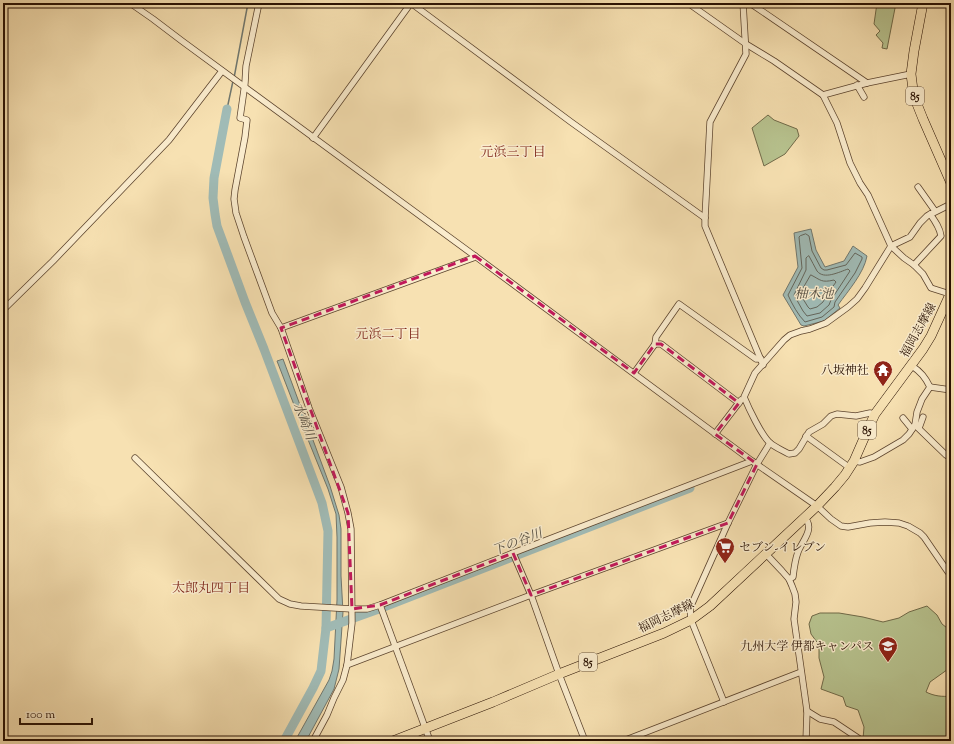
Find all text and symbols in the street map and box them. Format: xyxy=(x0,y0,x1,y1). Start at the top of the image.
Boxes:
road number: 85 xyxy=(906,87,924,105)
district label: 元浜三丁目 xyxy=(480,144,546,162)
water label: 柚木池 xyxy=(794,286,835,304)
street label: 福岡志摩線 xyxy=(896,300,941,361)
district label: 元浜二丁目 xyxy=(355,326,421,344)
temple icon: 八坂神社 xyxy=(872,359,894,387)
place label: 八坂神社 xyxy=(821,362,869,380)
water label: 水崎川 xyxy=(288,400,319,445)
road number: 85 xyxy=(858,421,876,439)
water label: 下の谷川 xyxy=(490,524,547,561)
supermarket icon: セブン-イレブン xyxy=(714,536,736,564)
place label: セブン-イレブン xyxy=(739,539,826,557)
district label: 太郎丸四丁目 xyxy=(172,580,250,598)
street label: 福岡志摩線 xyxy=(636,596,697,638)
school or university icon: 九州大学 伊都キャンパス xyxy=(877,635,899,663)
place label: 九州大学 伊都キャンパス xyxy=(740,638,874,656)
road number: 85 xyxy=(579,653,597,671)
scale bar xyxy=(20,700,92,726)
text: 100 m xyxy=(26,706,55,724)

